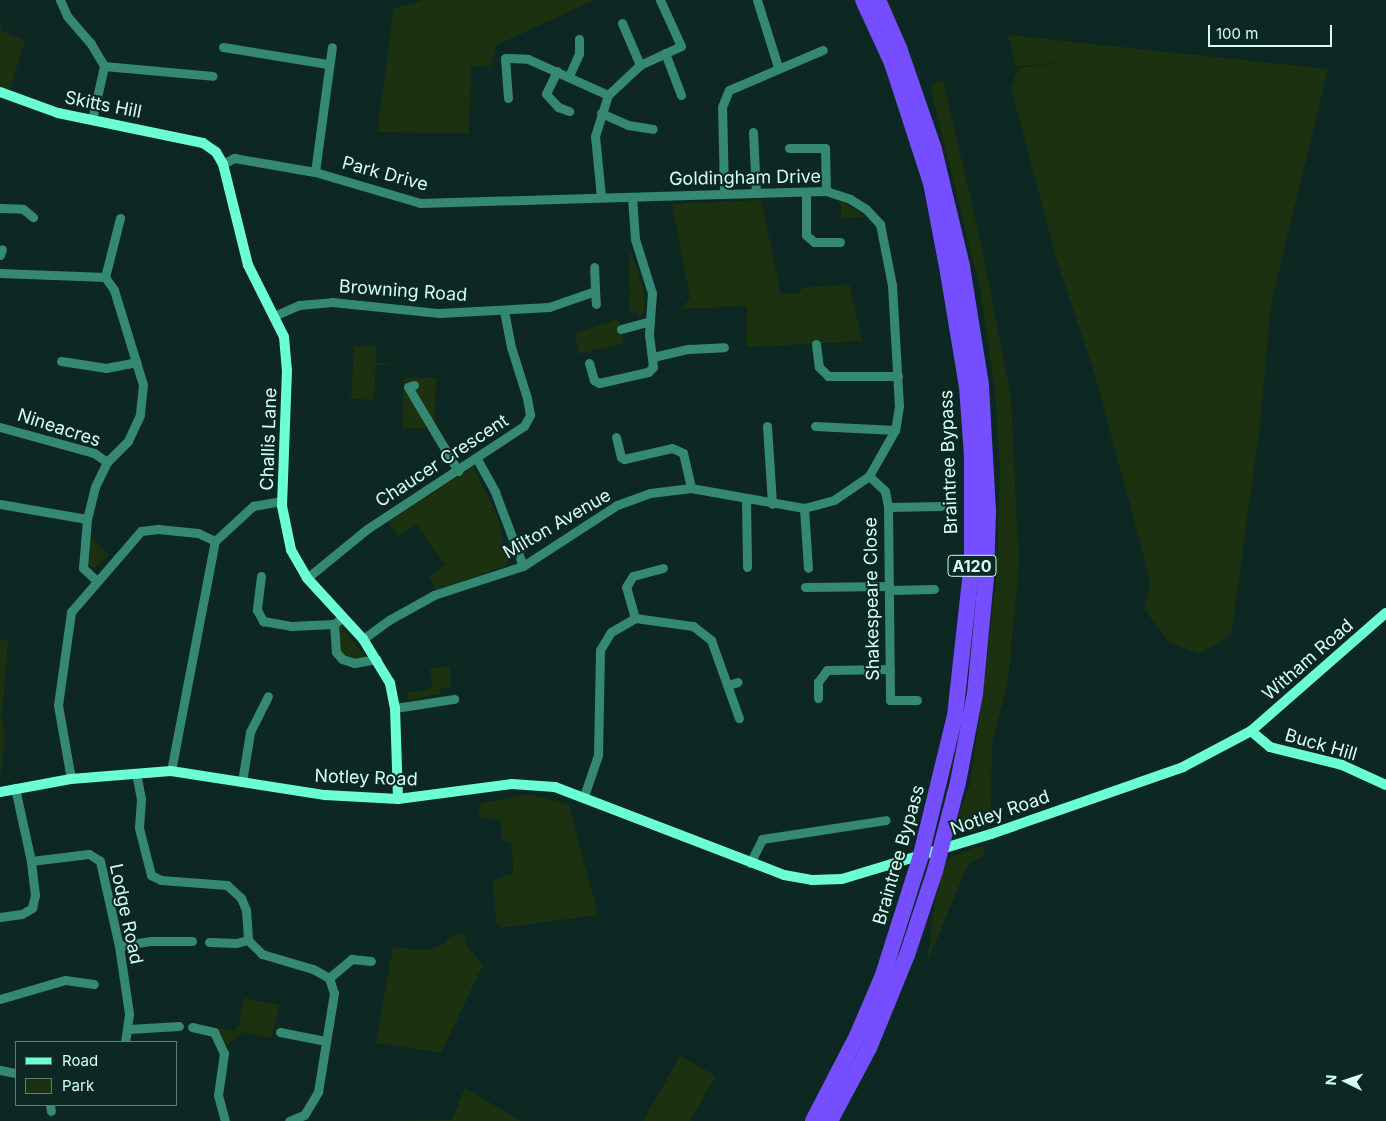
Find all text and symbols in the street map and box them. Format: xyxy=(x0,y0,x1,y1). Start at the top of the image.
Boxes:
scale bar xyxy=(1211,15,1335,47)
text: 100 m xyxy=(1216,24,1258,43)
street label: Skitts Hill xyxy=(63,87,143,123)
street label: Park Drive xyxy=(340,152,430,196)
street label: Goldingham Drive xyxy=(669,166,821,190)
street label: Browning Road xyxy=(338,276,468,306)
street label: Challis Lane xyxy=(256,387,282,491)
street label: Braintree Bypass xyxy=(936,390,962,534)
street label: Nineacres xyxy=(15,404,103,452)
street label: Chaucer Crescent xyxy=(372,410,512,512)
street label: Milton Avenue xyxy=(499,484,615,564)
street label: Shakespeare Close xyxy=(860,517,884,681)
road number: A120 xyxy=(947,552,997,580)
street label: Witham Road xyxy=(1258,615,1358,705)
street label: Buck Hill xyxy=(1282,724,1360,766)
street label: Notley Road xyxy=(314,765,418,791)
street label: Braintree Bypass xyxy=(869,783,929,927)
street label: Notley Road xyxy=(948,786,1052,840)
street label: Lodge Road xyxy=(105,862,147,966)
legend xyxy=(15,1041,178,1106)
text: Road xyxy=(62,1051,98,1070)
north arrow xyxy=(1321,1056,1371,1106)
text: N xyxy=(1322,1074,1339,1086)
text: Park xyxy=(62,1076,94,1095)

